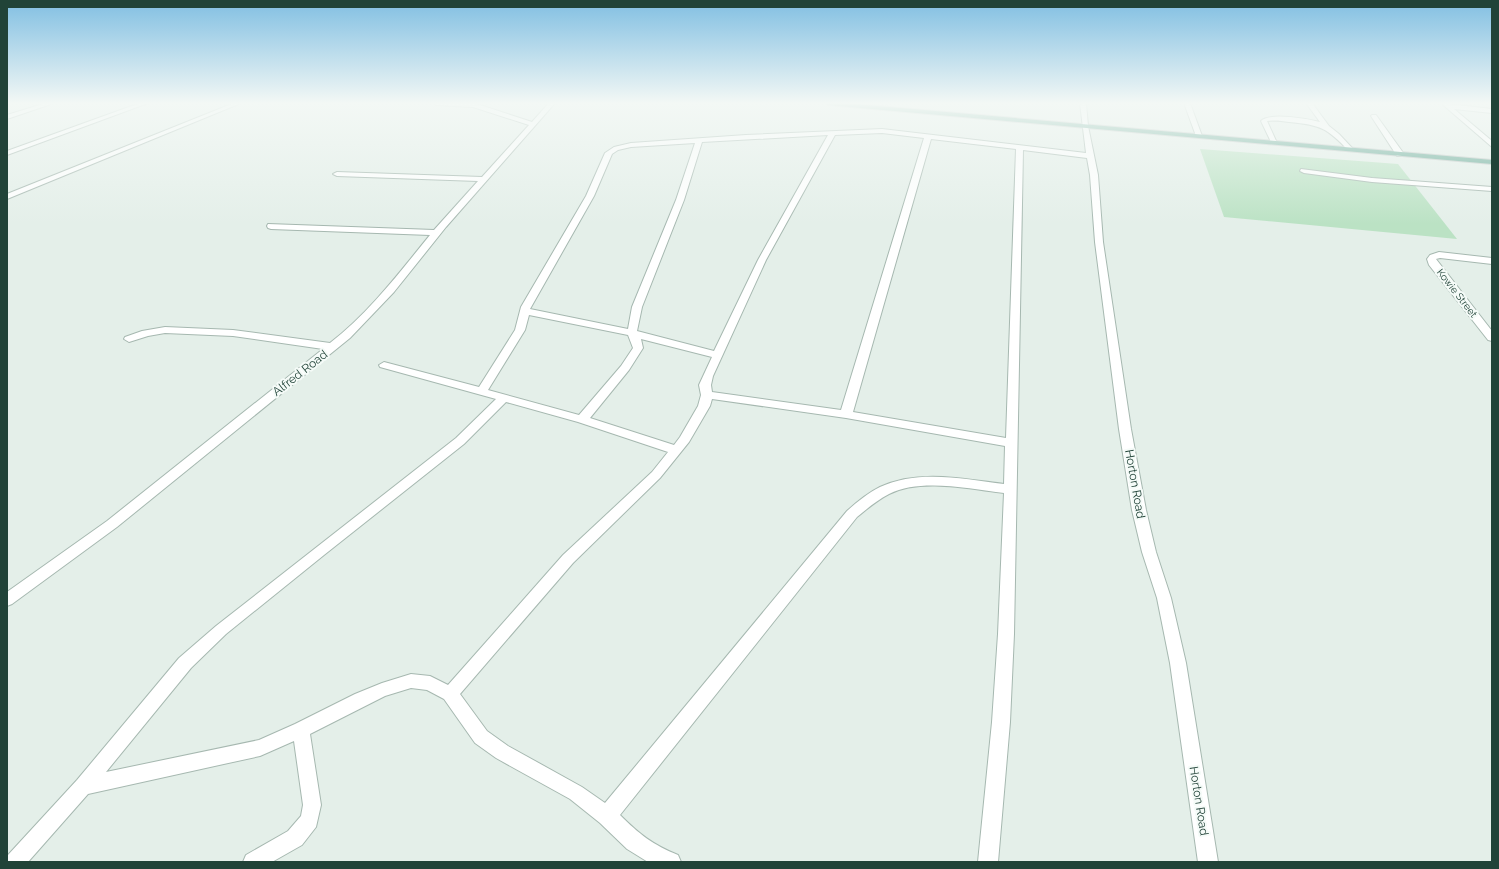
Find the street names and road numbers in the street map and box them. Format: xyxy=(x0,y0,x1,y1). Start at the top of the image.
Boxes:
street label: Kowie Street xyxy=(1435,267,1480,320)
street label: Alfred Road xyxy=(270,347,330,399)
street label: Horton Road xyxy=(1122,448,1148,520)
street label: Horton Road xyxy=(1187,765,1211,837)

